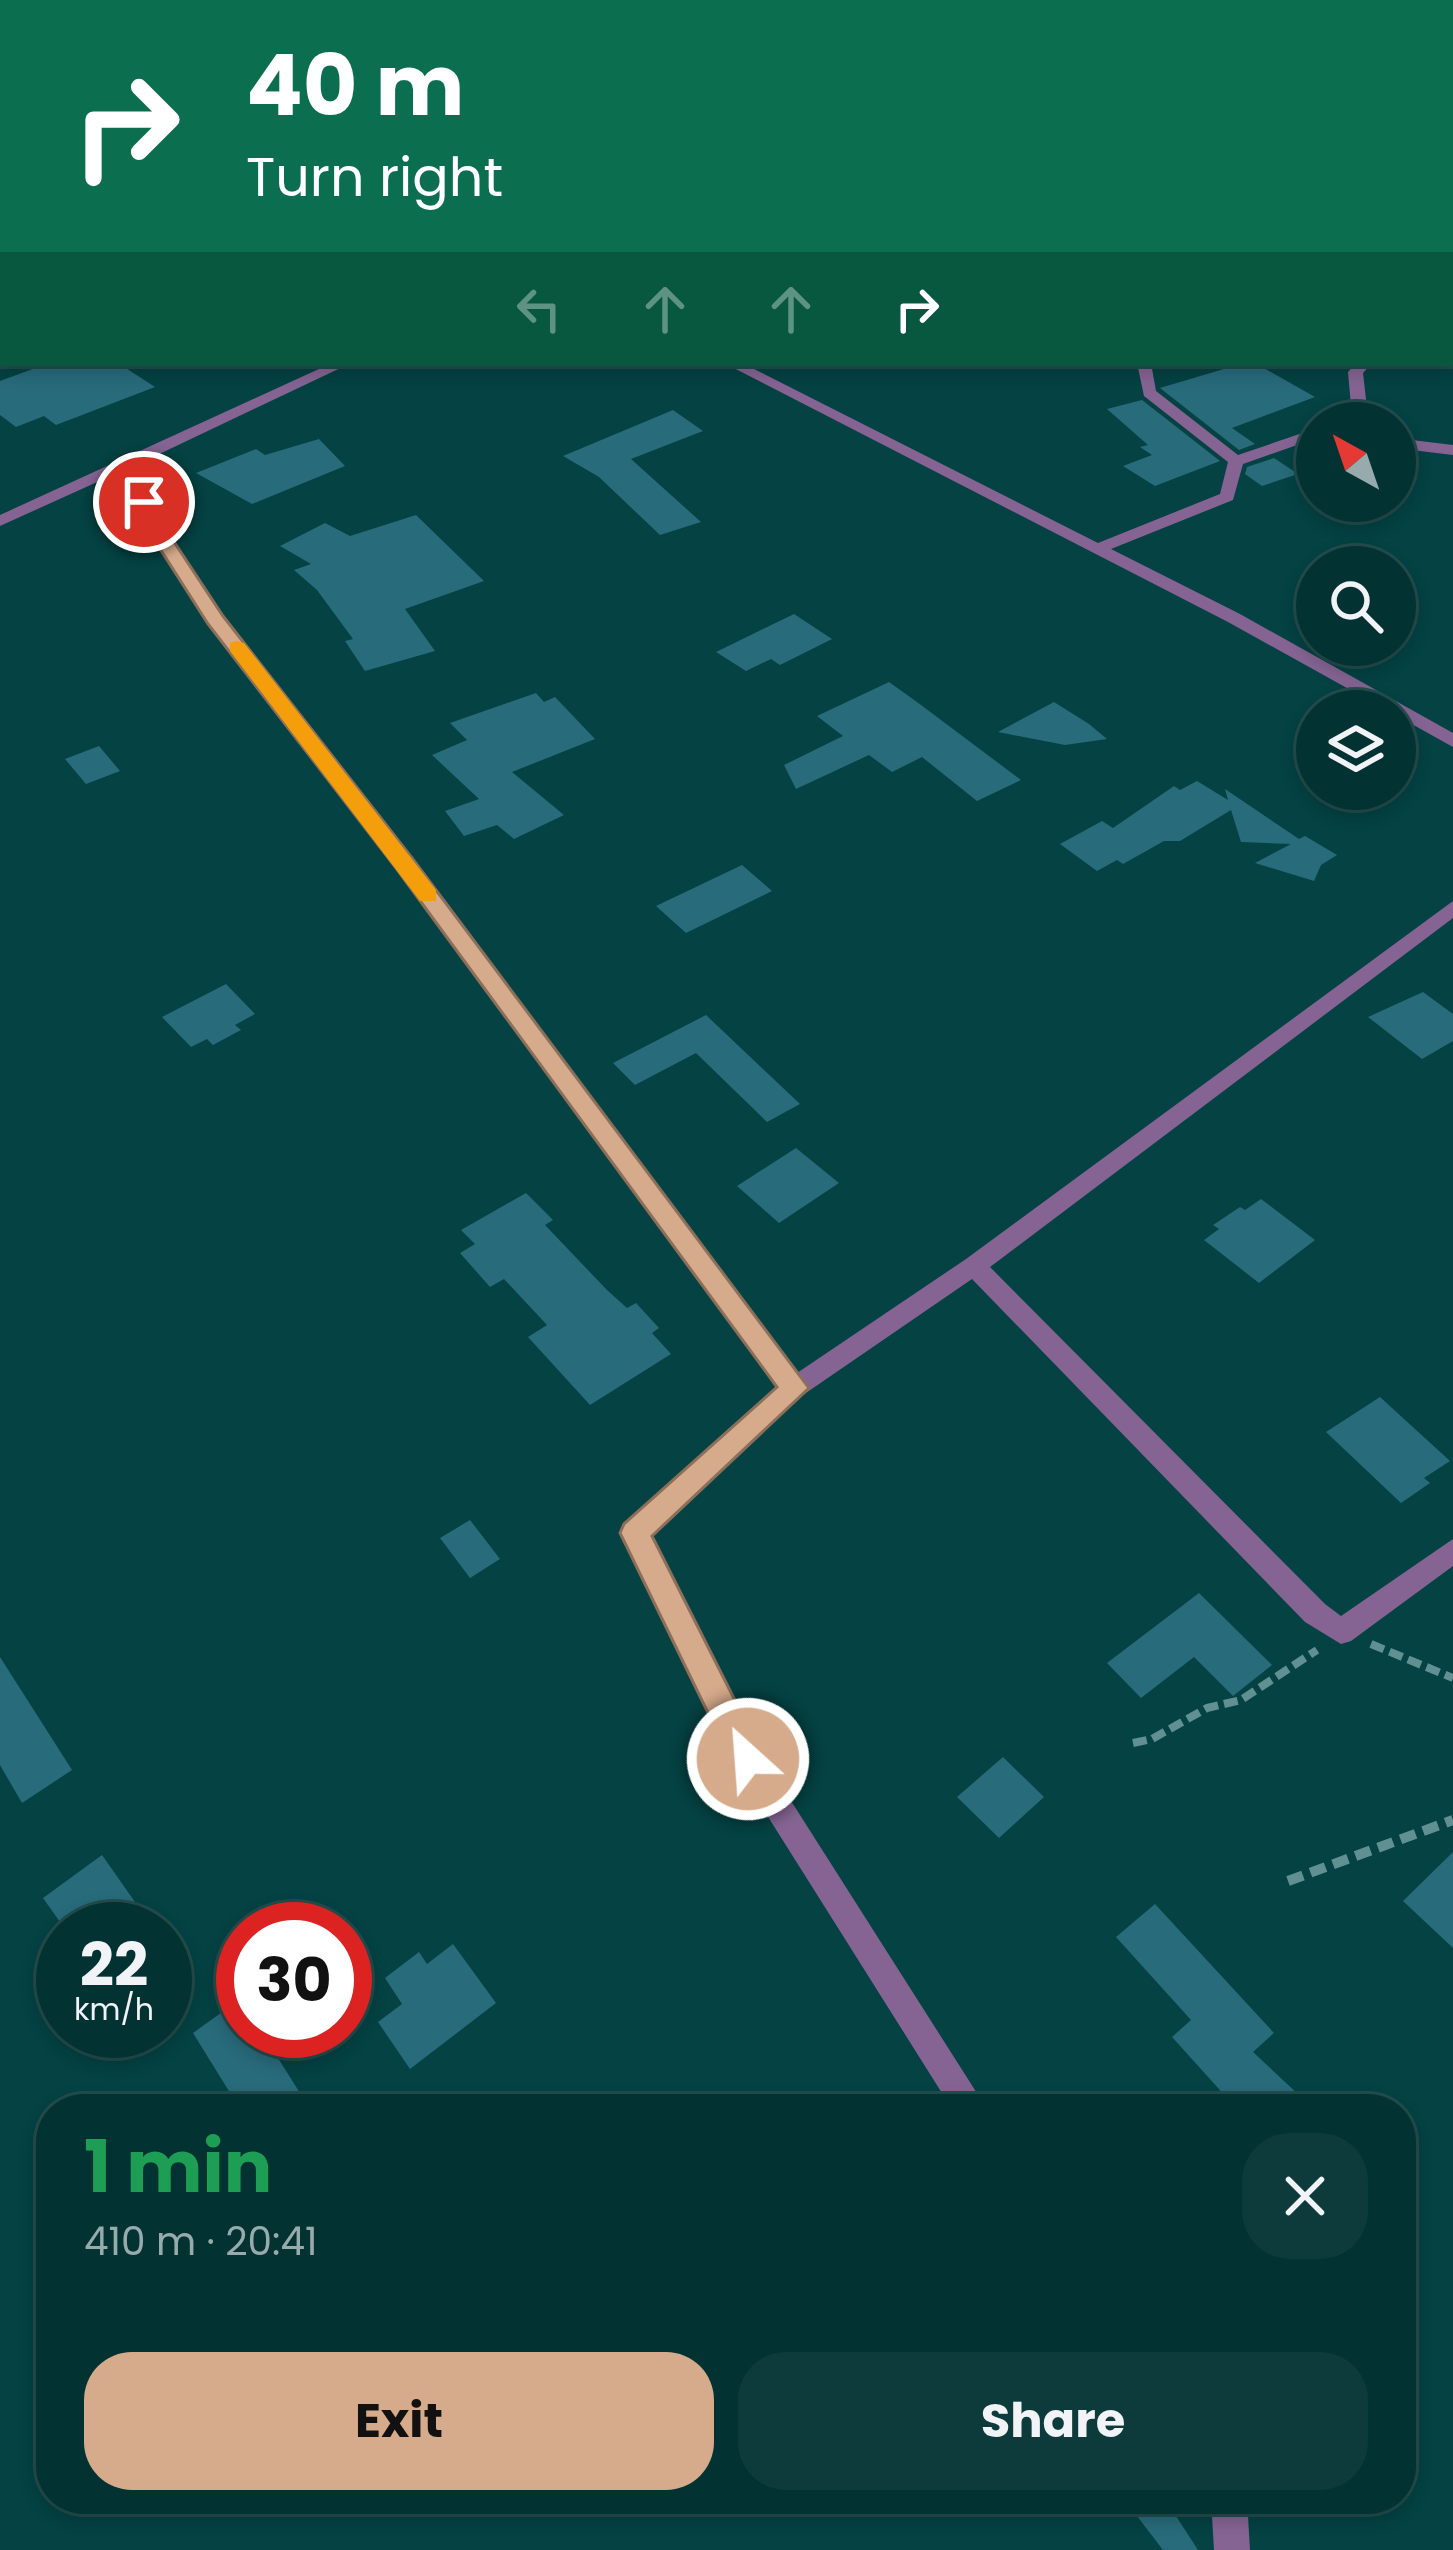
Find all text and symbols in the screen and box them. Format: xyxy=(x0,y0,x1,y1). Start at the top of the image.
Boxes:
text: 40 m xyxy=(246,27,464,144)
icon: right xyxy=(48,48,204,204)
text: Turn right xyxy=(246,139,503,215)
icon: left xyxy=(506,276,572,342)
icon: ahead xyxy=(632,276,698,342)
icon: ahead xyxy=(758,276,824,342)
icon: right xyxy=(884,276,950,342)
north arrow xyxy=(1296,402,1416,522)
map controls xyxy=(1296,402,1416,810)
pin xyxy=(93,451,195,553)
icon: arrive xyxy=(111,469,177,535)
button: search xyxy=(1296,546,1416,666)
button: layers xyxy=(1296,690,1416,810)
position arrow xyxy=(685,1696,811,1822)
speed limit sign: 30 xyxy=(216,1902,372,2058)
text: 22 xyxy=(80,1923,148,2007)
text: km/h xyxy=(74,1988,154,2031)
text: 1 min xyxy=(84,2116,272,2217)
button: close xyxy=(1242,2133,1368,2259)
text: 410 m · 20:41 xyxy=(84,2214,317,2269)
button: Exit xyxy=(84,2352,714,2490)
button: Share xyxy=(738,2352,1368,2490)

